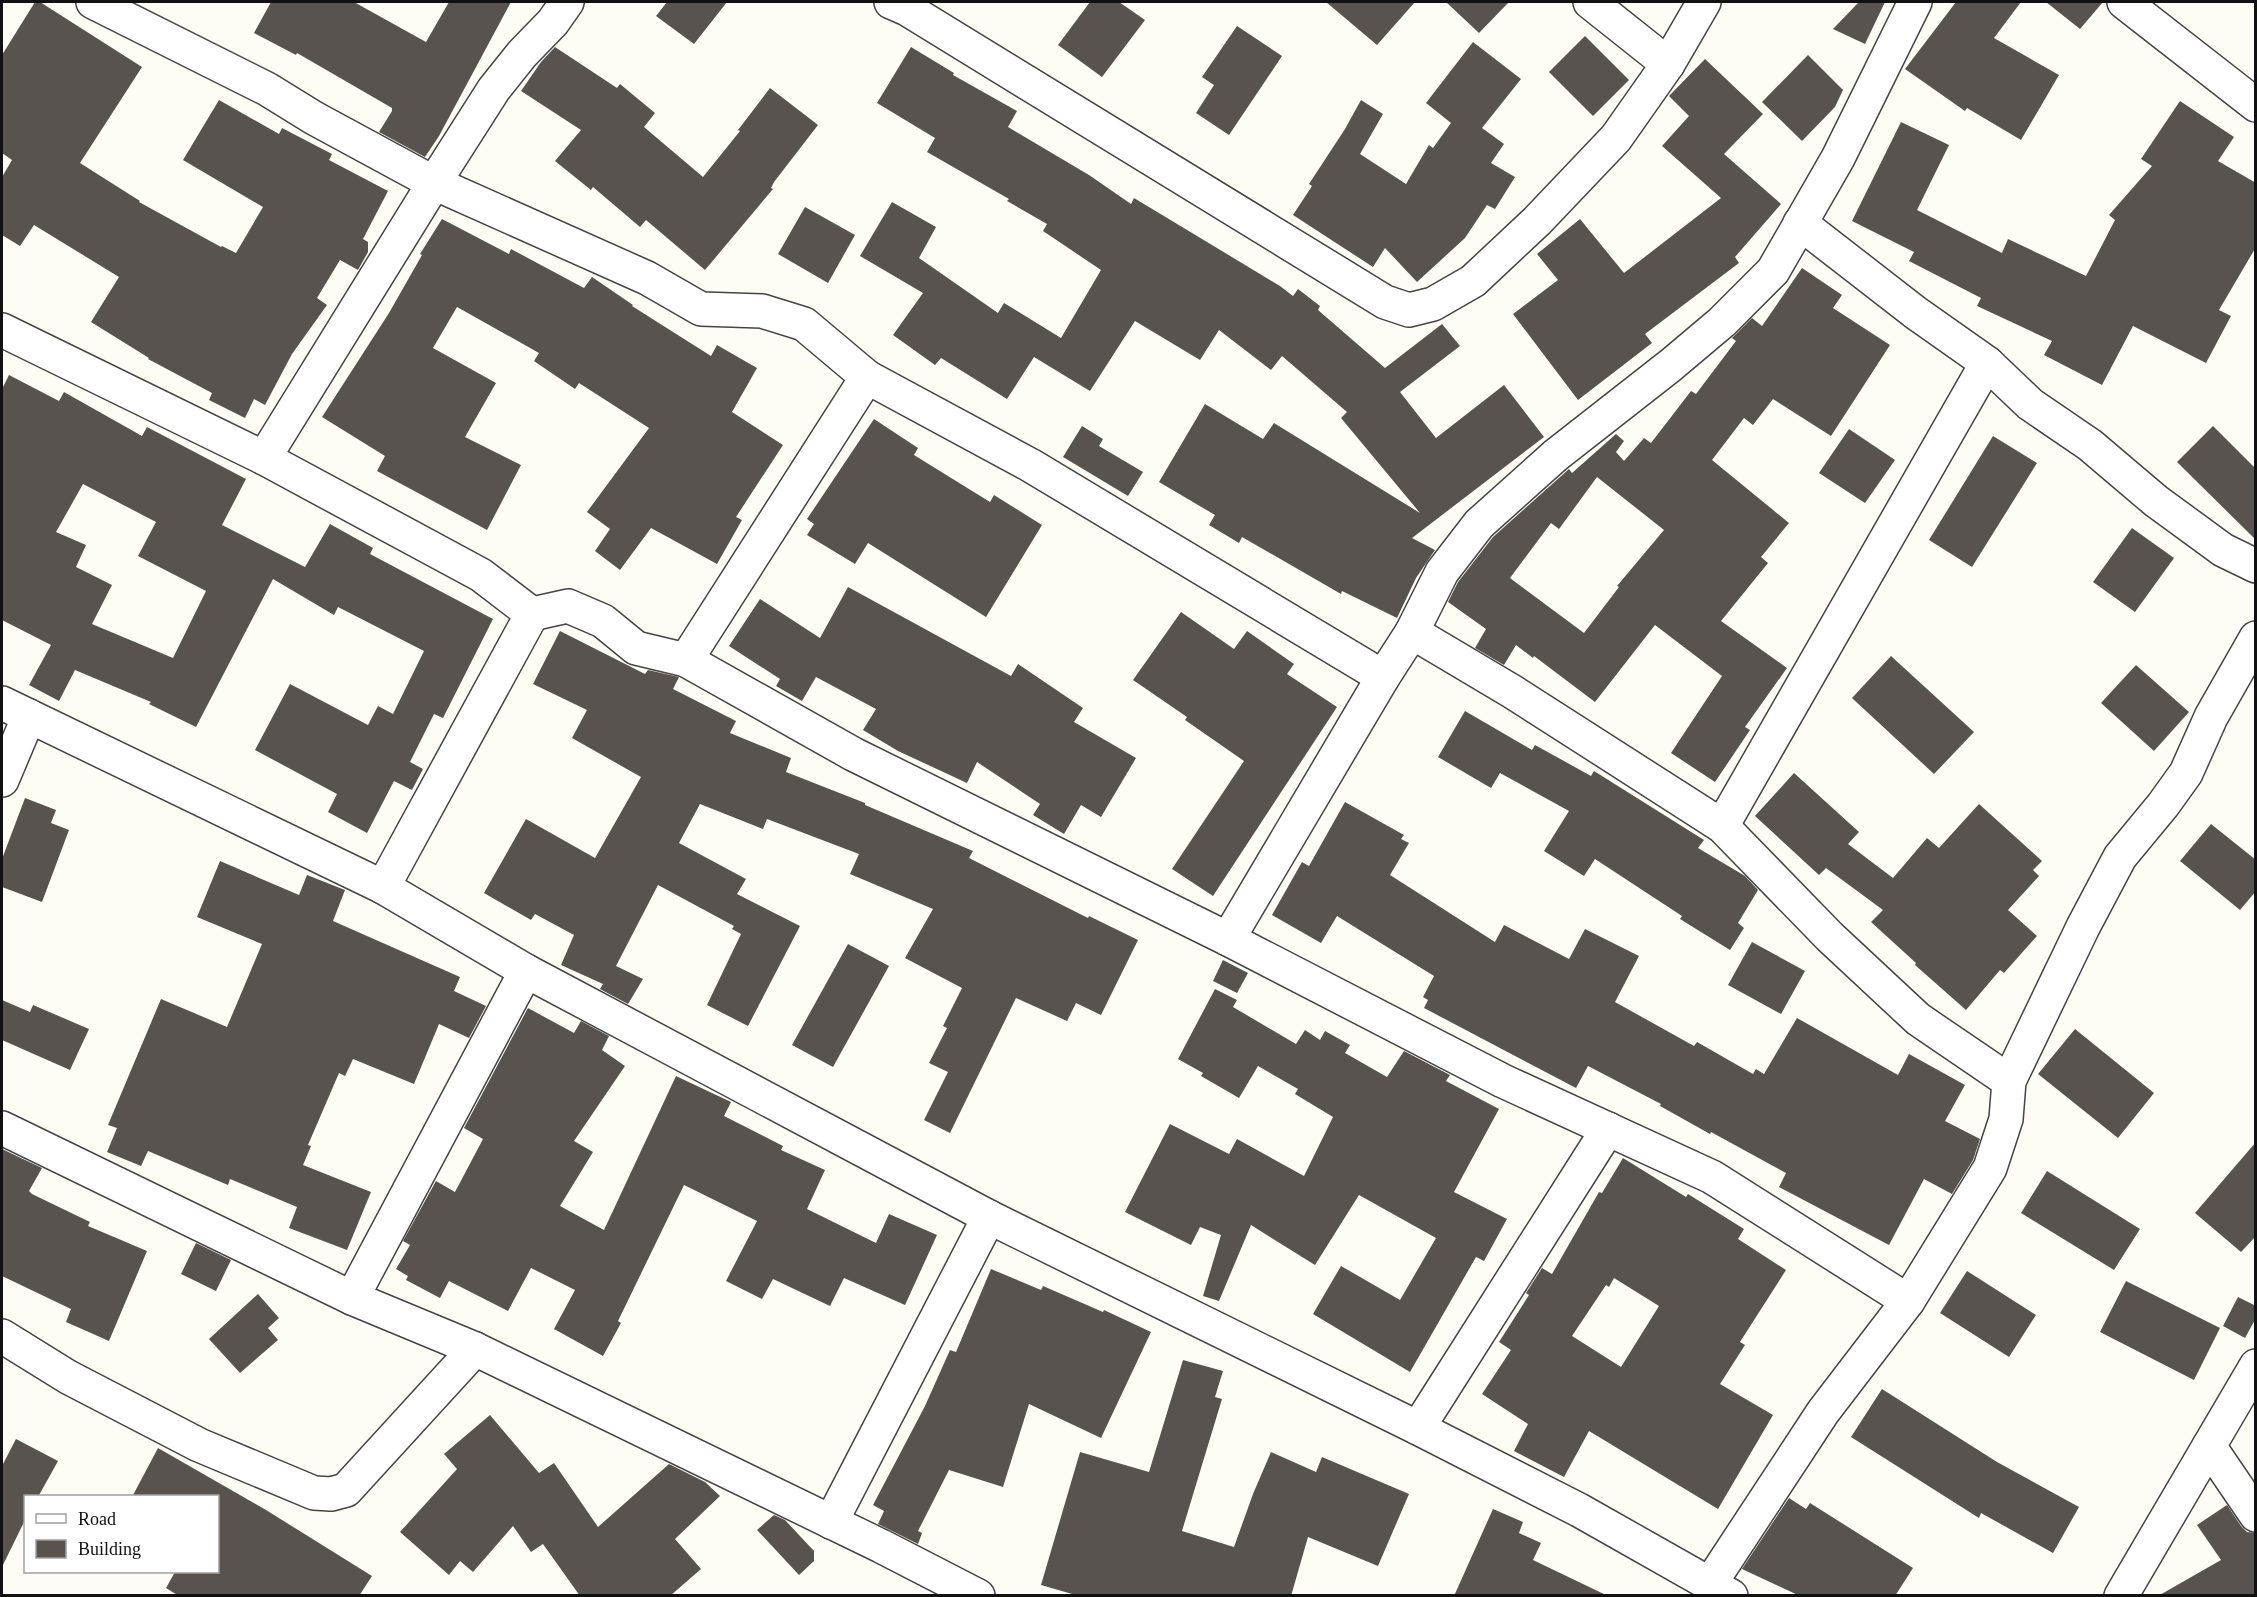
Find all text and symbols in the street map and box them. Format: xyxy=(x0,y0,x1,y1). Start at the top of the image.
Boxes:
legend xyxy=(24,1495,219,1573)
text: Road xyxy=(78,1509,116,1529)
text: Building xyxy=(78,1539,141,1559)

